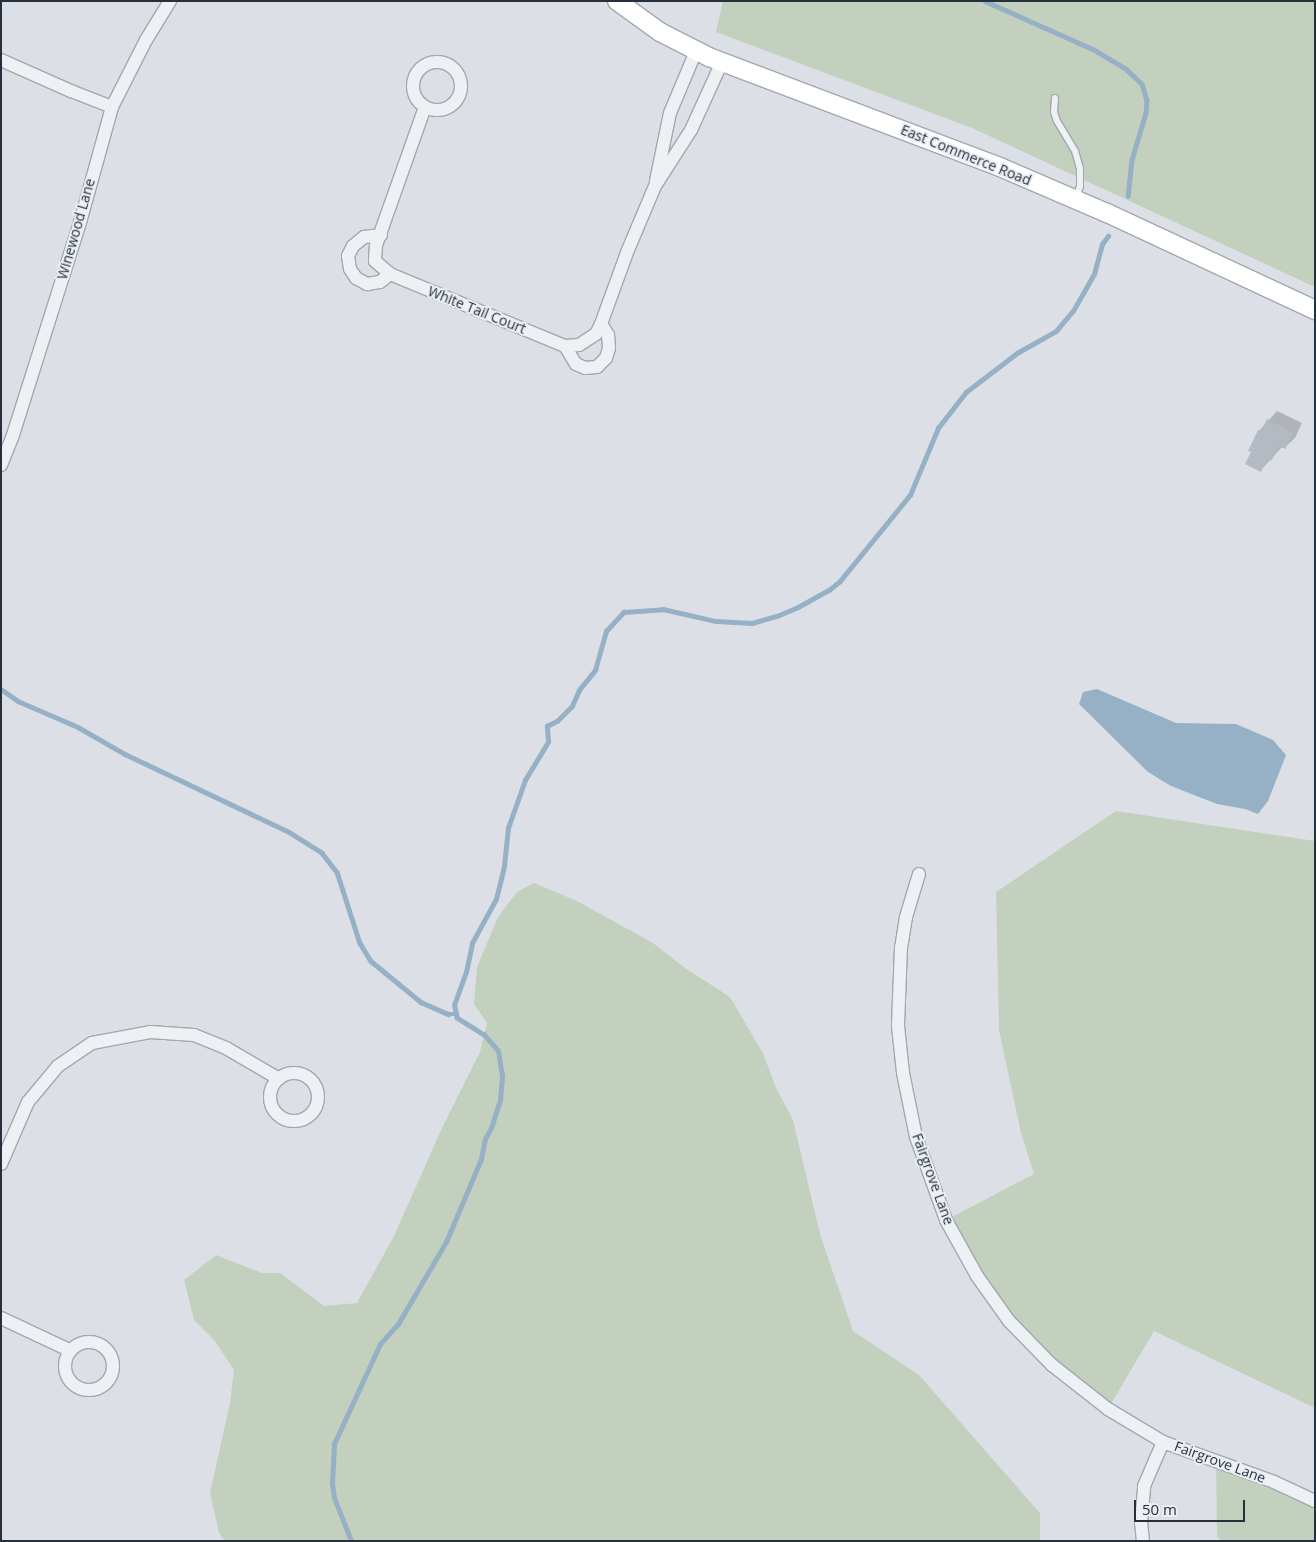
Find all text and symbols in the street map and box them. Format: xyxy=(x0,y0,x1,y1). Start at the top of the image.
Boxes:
street label: East Commerce Road xyxy=(898,121,1034,189)
street label: Winewood Lane xyxy=(54,177,98,281)
street label: White Tail Court xyxy=(426,283,528,337)
street label: Fairgrove Lane xyxy=(909,1131,957,1227)
street label: Fairgrove Lane xyxy=(1172,1438,1268,1486)
scale bar xyxy=(1136,1490,1247,1522)
text: 50 m xyxy=(1142,1499,1177,1519)

